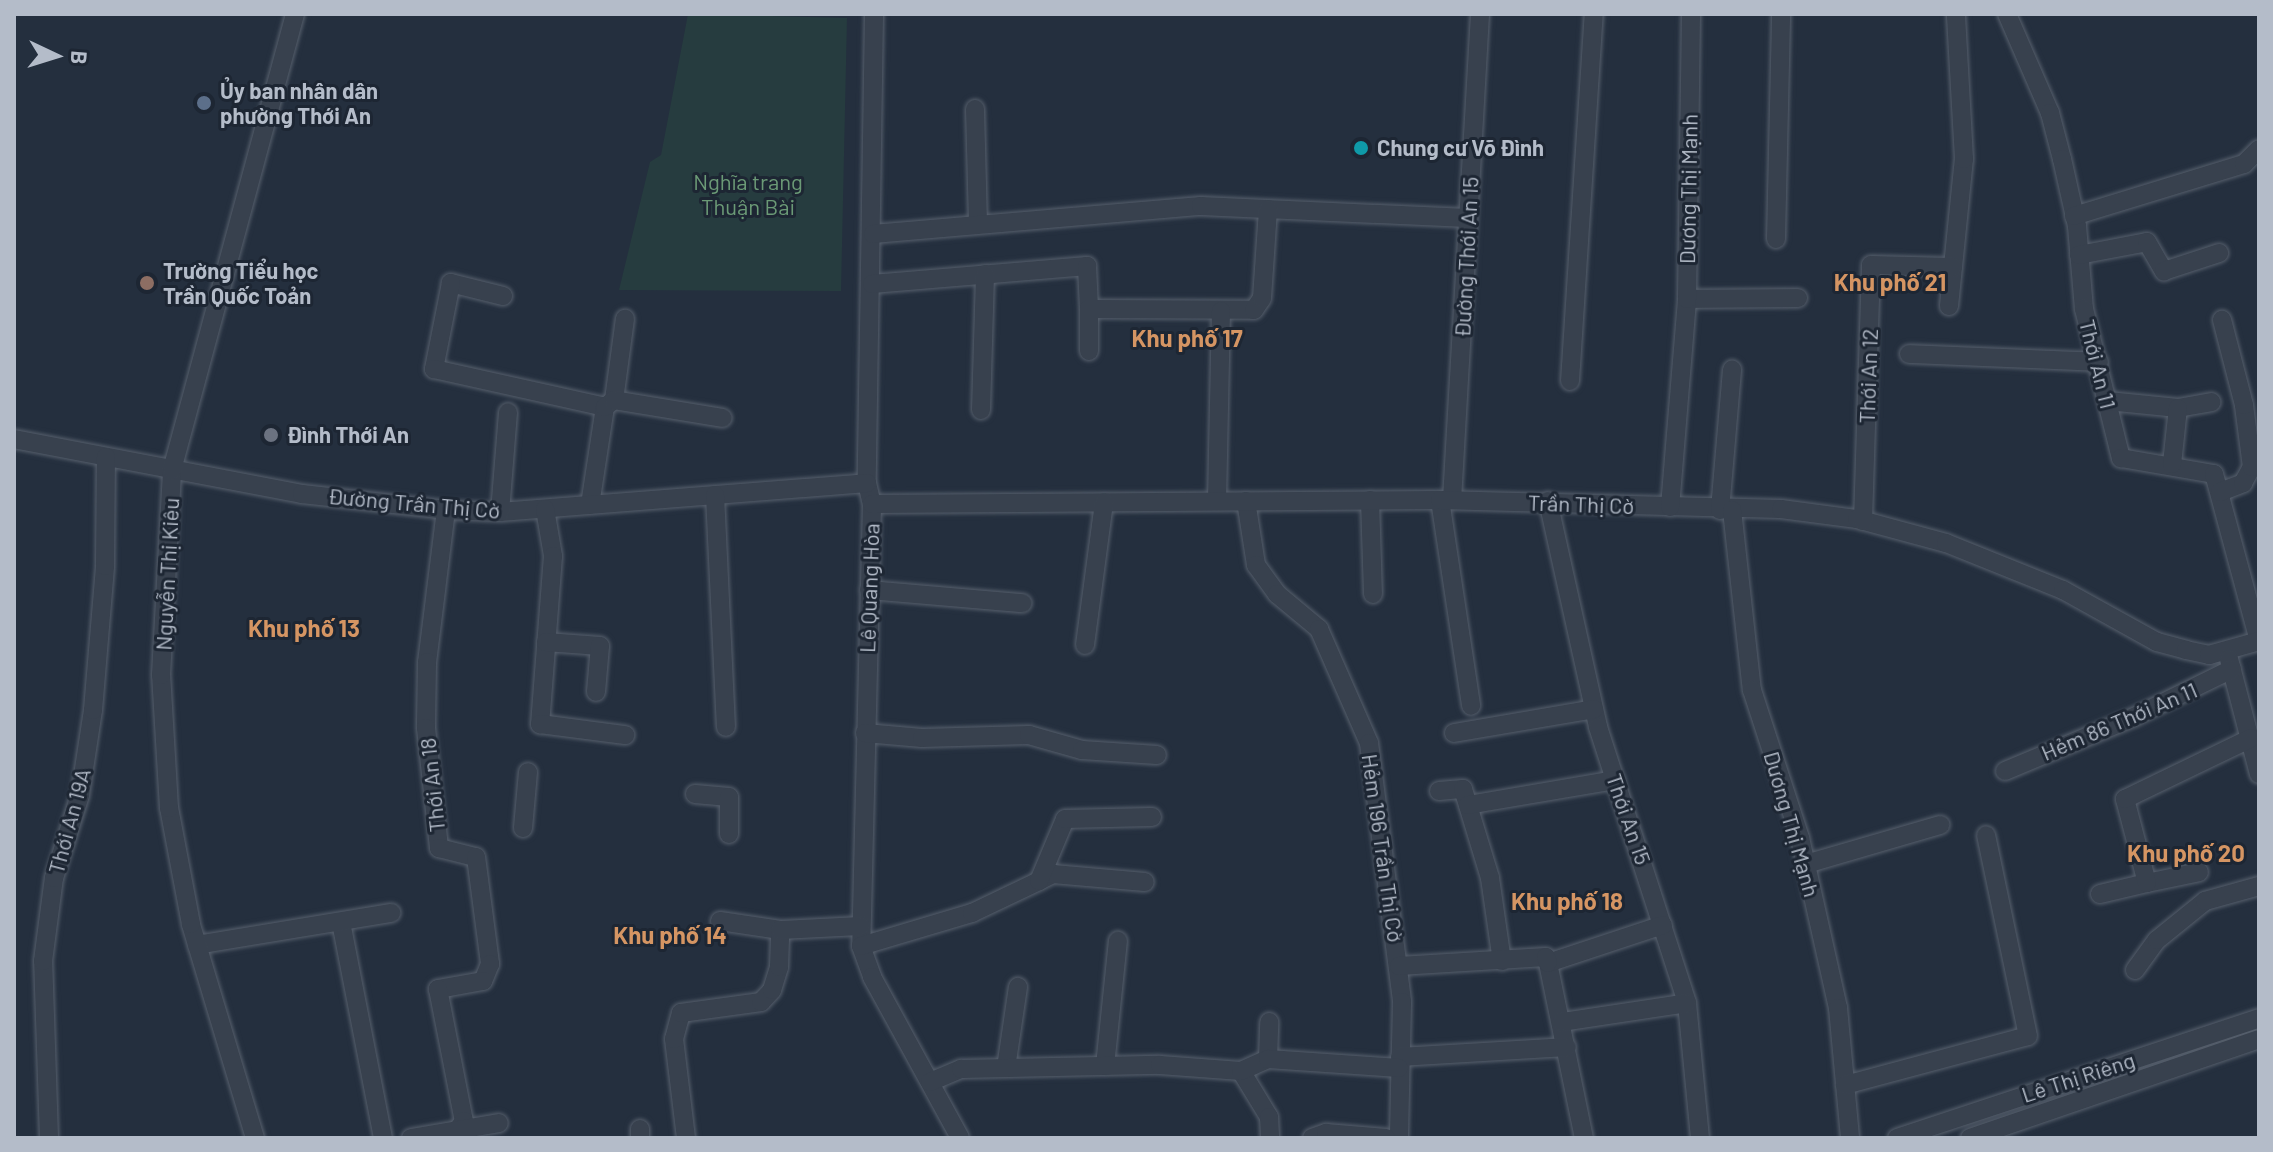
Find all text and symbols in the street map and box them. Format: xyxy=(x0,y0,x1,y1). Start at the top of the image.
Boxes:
north arrow xyxy=(16,16,96,96)
text: B xyxy=(66,50,93,65)
place label: Ủy ban nhân dân phường Thới An xyxy=(220,77,378,128)
marker: Ủy ban nhân dân phường Thới An xyxy=(195,94,213,112)
street label: Dương Thị Mạnh xyxy=(1673,114,1703,264)
place label: Chung cư Võ Đình xyxy=(1377,135,1544,161)
marker: Chung cư Võ Đình xyxy=(1352,139,1370,157)
park label: Nghĩa trang Thuận Bài xyxy=(693,168,803,220)
street label: Đường Thới An 15 xyxy=(1449,176,1483,338)
place label: Trường Tiểu học Trần Quốc Toản xyxy=(163,257,318,308)
district label: Khu phố 21 xyxy=(1834,268,1946,296)
marker: Trường Tiểu học Trần Quốc Toản xyxy=(138,274,156,292)
street label: Thới An 11 xyxy=(2074,317,2122,411)
district label: Khu phố 17 xyxy=(1131,324,1243,352)
street label: Thới An 12 xyxy=(1853,328,1883,424)
place label: Đình Thới An xyxy=(287,422,409,448)
marker: Đình Thới An xyxy=(262,426,280,444)
street label: Đường Trần Thị Cờ xyxy=(327,482,501,524)
street label: Trần Thị Cờ xyxy=(1527,489,1635,519)
street label: Nguyễn Thị Kiêu xyxy=(150,497,184,651)
street label: Lê Quang Hòa xyxy=(854,523,884,653)
district label: Khu phố 13 xyxy=(248,614,360,642)
street label: Hẻm 86 Thới An 11 xyxy=(2037,676,2201,766)
street label: Thới An 18 xyxy=(414,736,450,834)
street label: Dương Thị Mạnh xyxy=(1759,748,1825,900)
street label: Hẻm 196 Trần Thị Cờ xyxy=(1357,752,1409,944)
street label: Thới An 19A xyxy=(42,765,96,877)
street label: Thới An 15 xyxy=(1601,770,1657,868)
district label: Khu phố 20 xyxy=(2127,839,2245,867)
district label: Khu phố 18 xyxy=(1511,887,1623,915)
district label: Khu phố 14 xyxy=(613,921,727,949)
street label: Lê Thị Riêng xyxy=(2018,1046,2138,1108)

